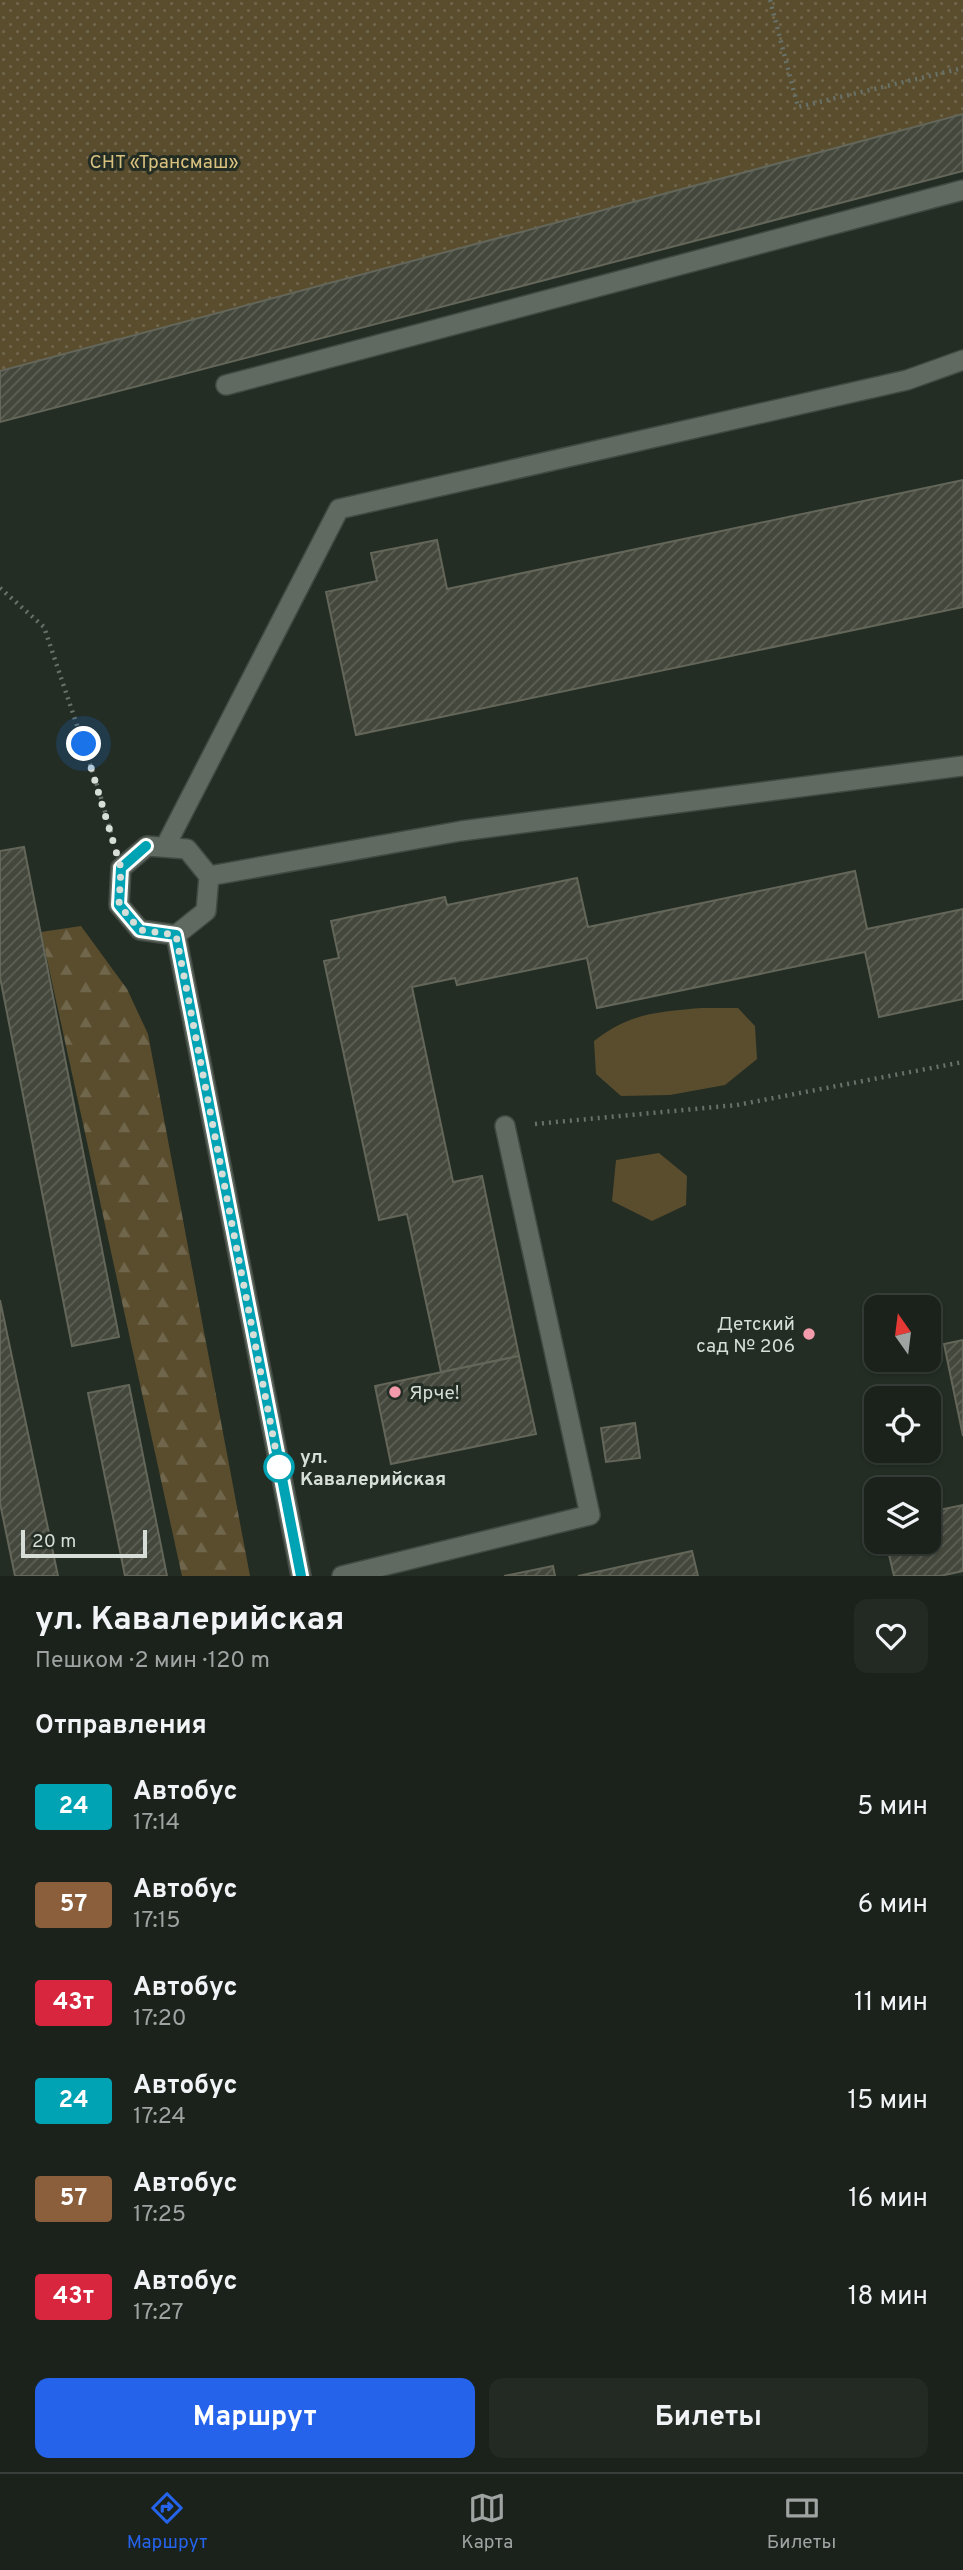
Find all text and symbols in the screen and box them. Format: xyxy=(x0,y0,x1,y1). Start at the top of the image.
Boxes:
park label: СНТ «Трансмаш» xyxy=(90,151,239,175)
your location xyxy=(66,726,101,761)
north arrow xyxy=(864,1295,942,1372)
map controls xyxy=(864,1295,941,1554)
place label: Детский сад № 206 xyxy=(696,1313,795,1359)
marker: Детский сад № 206 xyxy=(801,1326,817,1342)
place label: Ярче! xyxy=(409,1382,460,1406)
marker: Ярче! xyxy=(387,1384,403,1400)
button: locate xyxy=(864,1386,941,1463)
place label: ул. Кавалерийская xyxy=(300,1446,446,1492)
marker: ул. Кавалерийская xyxy=(264,1452,294,1482)
button: layers xyxy=(864,1477,941,1554)
scale bar xyxy=(21,1527,147,1559)
text: 20 m xyxy=(32,1530,76,1554)
button: heart xyxy=(854,1599,928,1673)
text: ул. Кавалерийская xyxy=(35,1600,345,1642)
text: Пешком · 2 мин · 120 m xyxy=(35,1647,270,1676)
text: Отправления xyxy=(35,1710,207,1743)
text: Автобус xyxy=(133,1776,238,1809)
text: 5 мин xyxy=(857,1791,928,1824)
text: 24 xyxy=(58,1792,89,1822)
text: 17:14 xyxy=(133,1809,180,1838)
text: Автобус xyxy=(133,1874,238,1907)
text: 6 мин xyxy=(858,1889,928,1922)
text: 57 xyxy=(60,1890,87,1920)
text: 17:15 xyxy=(133,1907,181,1936)
text: Автобус xyxy=(133,1972,238,2005)
text: 11 мин xyxy=(854,1987,928,2020)
text: 43т xyxy=(53,1988,94,2018)
text: 17:20 xyxy=(133,2005,187,2034)
text: Автобус xyxy=(133,2070,238,2103)
text: 15 мин xyxy=(848,2085,928,2118)
text: 24 xyxy=(58,2086,89,2116)
text: 17:24 xyxy=(133,2103,186,2132)
text: Автобус xyxy=(133,2168,238,2201)
text: 16 мин xyxy=(848,2183,928,2216)
text: 57 xyxy=(60,2184,87,2214)
text: 17:25 xyxy=(133,2201,186,2230)
text: Автобус xyxy=(133,2266,238,2299)
text: 18 мин xyxy=(848,2281,928,2314)
text: 43т xyxy=(53,2282,94,2312)
text: 17:27 xyxy=(133,2299,184,2328)
button: Маршрут xyxy=(35,2378,475,2458)
button: Билеты xyxy=(489,2378,928,2458)
tab: Маршрут xyxy=(127,2489,208,2555)
tab: Карта xyxy=(461,2489,513,2555)
tab: Билеты xyxy=(767,2489,836,2555)

